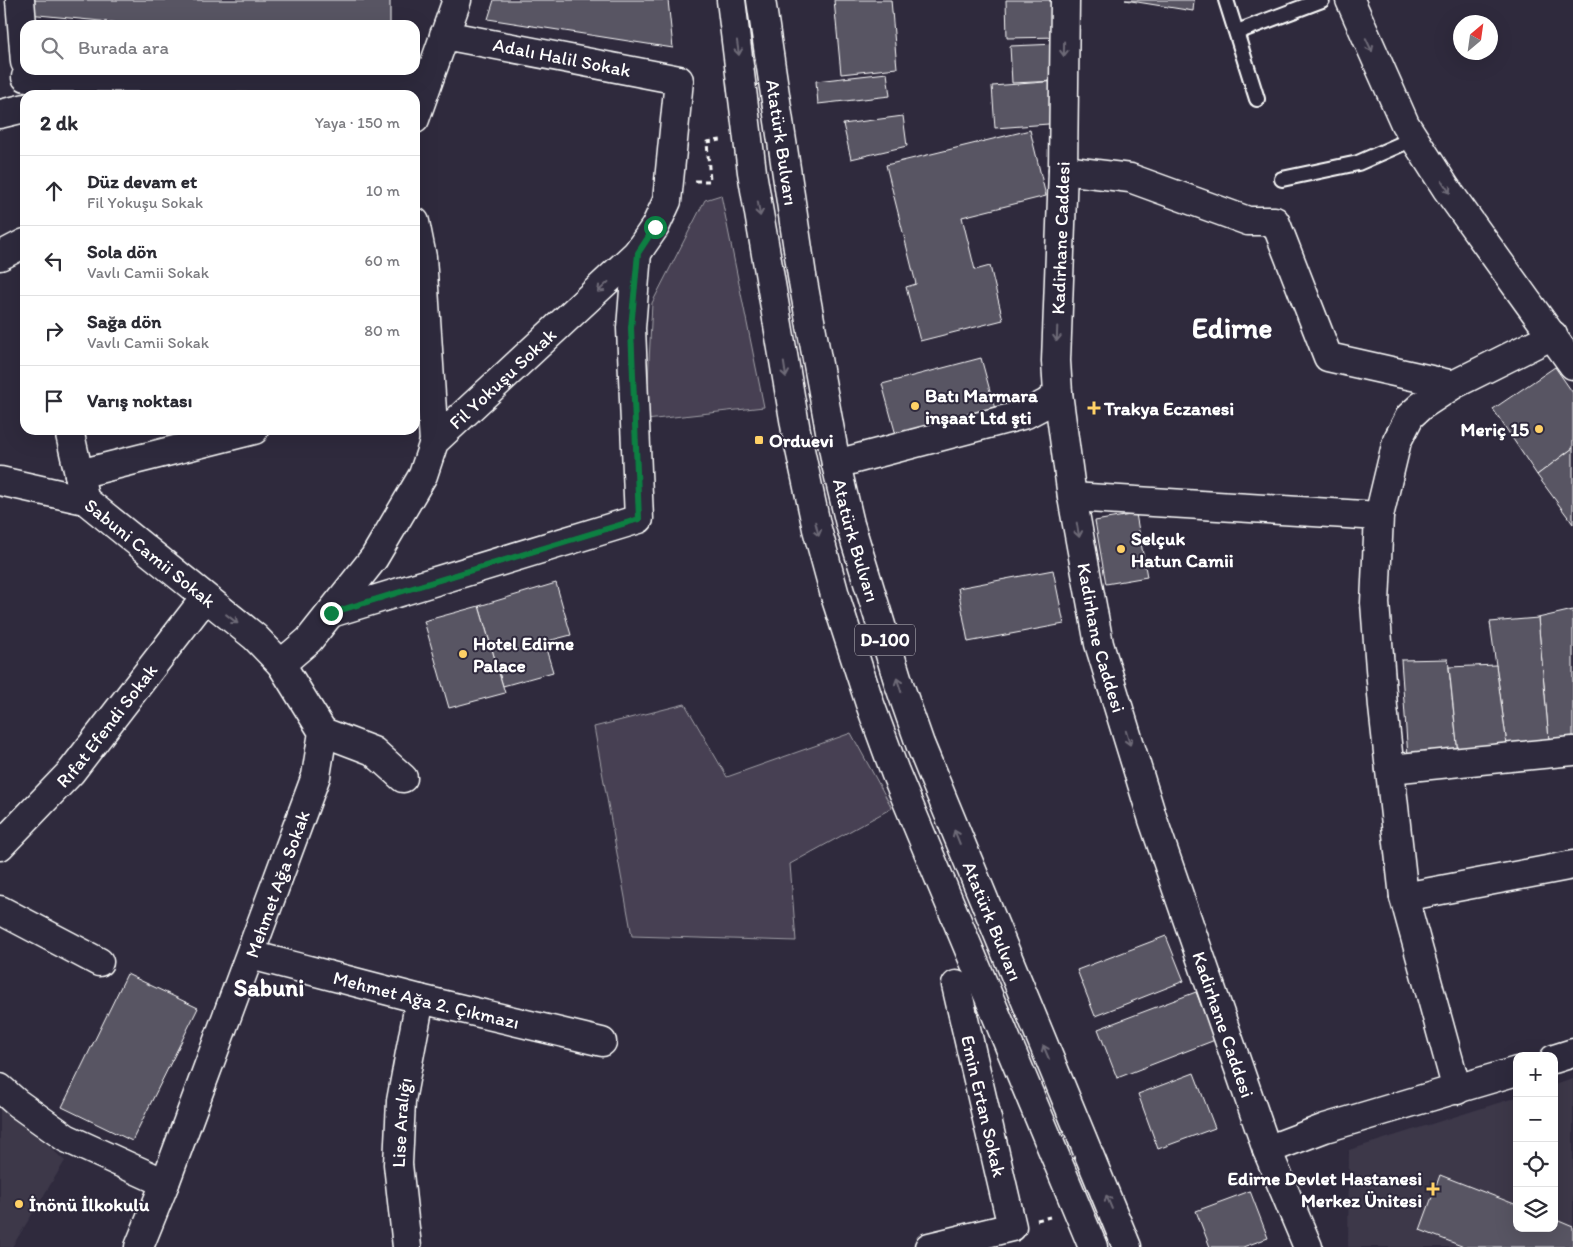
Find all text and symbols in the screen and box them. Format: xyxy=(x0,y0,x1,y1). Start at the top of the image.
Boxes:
north arrow xyxy=(1453,15,1498,60)
search box xyxy=(20,20,420,75)
street label: Adalı Halil Sokak xyxy=(491,33,633,82)
icon: search xyxy=(38,34,66,62)
text: Burada ara xyxy=(78,36,169,59)
one-way arrow xyxy=(1364,37,1374,52)
one-way arrow xyxy=(733,40,743,56)
one-way arrow xyxy=(1060,40,1069,56)
street label: Atatürk Bulvarı xyxy=(761,78,802,207)
text: 2 dk xyxy=(40,110,78,135)
text: Yaya · 150 m xyxy=(315,113,400,132)
street label: Kadirhane Caddesi xyxy=(1046,161,1075,315)
text: Düz devam et xyxy=(87,170,197,193)
icon: ahead xyxy=(40,177,68,205)
one-way arrow xyxy=(1441,180,1451,194)
text: 10 m xyxy=(366,181,400,200)
text: Fil Yokuşu Sokak xyxy=(87,193,203,212)
one-way arrow xyxy=(754,201,764,217)
route start xyxy=(644,216,667,239)
text: Sola dön xyxy=(87,240,157,263)
icon: left xyxy=(40,247,68,275)
text: 60 m xyxy=(365,251,400,270)
text: Vavlı Camii Sokak xyxy=(87,263,209,282)
one-way arrow xyxy=(596,282,609,293)
text: Sağa dön xyxy=(87,310,161,333)
district label: Edirne xyxy=(1192,310,1273,345)
icon: right xyxy=(40,317,68,345)
text: 80 m xyxy=(364,321,400,340)
street label: Fil Yokuşu Sokak xyxy=(444,323,561,434)
one-way arrow xyxy=(1053,325,1062,341)
text: Vavlı Camii Sokak xyxy=(87,333,209,352)
one-way arrow xyxy=(781,361,791,377)
place label: Batı Marmara inşaat Ltd şti xyxy=(925,384,1038,429)
icon: arrive xyxy=(40,387,68,415)
text: Varış noktası xyxy=(87,389,192,412)
place label: Trakya Eczanesi xyxy=(1103,397,1234,420)
marker: Batı Marmara inşaat Ltd şti xyxy=(909,400,921,412)
marker: Trakya Eczanesi xyxy=(1088,402,1100,414)
place label: Meriç 15 xyxy=(1461,418,1529,441)
marker: Meriç 15 xyxy=(1533,423,1545,435)
place label: Orduevi xyxy=(769,429,834,452)
marker: Orduevi xyxy=(753,434,765,446)
street label: Atatürk Bulvarı xyxy=(828,476,884,605)
street label: Sabuni Camii Sokak xyxy=(80,493,220,613)
one-way arrow xyxy=(813,520,822,536)
one-way arrow xyxy=(1073,521,1083,537)
place label: Selçuk Hatun Camii xyxy=(1131,527,1234,572)
marker: Selçuk Hatun Camii xyxy=(1115,543,1127,555)
street label: Kadirhane Caddesi xyxy=(1072,561,1130,715)
route end xyxy=(320,602,343,625)
one-way arrow xyxy=(225,613,238,624)
road number: D-100 xyxy=(855,624,915,656)
place label: Hotel Edirne Palace xyxy=(473,632,574,677)
marker: Hotel Edirne Palace xyxy=(457,648,469,660)
street label: Rıfat Efendi Sokak xyxy=(51,659,162,792)
one-way arrow xyxy=(894,678,903,694)
one-way arrow xyxy=(1123,730,1133,746)
street label: Mehmet Ağa Sokak xyxy=(240,807,315,961)
one-way arrow xyxy=(952,830,962,845)
street label: Atatürk Bulvarı xyxy=(958,858,1027,984)
street label: Kadirhane Caddesi xyxy=(1187,948,1259,1101)
street label: Mehmet Ağa 2. Çıkmazı xyxy=(331,966,522,1034)
district label: Sabuni xyxy=(234,973,304,1002)
street label: Emin Ertan Sokak xyxy=(956,1033,1011,1179)
one-way arrow xyxy=(1041,1045,1051,1060)
map controls xyxy=(1513,1052,1558,1232)
button: + xyxy=(1513,1052,1558,1097)
street label: Lise Aralığı xyxy=(387,1076,417,1168)
button: − xyxy=(1513,1097,1558,1142)
button: locate xyxy=(1513,1142,1558,1187)
place label: Edirne Devlet Hastanesi Merkez Ünitesi xyxy=(1227,1167,1422,1212)
marker: Edirne Devlet Hastanesi Merkez Ünitesi xyxy=(1426,1182,1440,1196)
button: layers xyxy=(1513,1187,1558,1232)
place label: İnönü İlkokulu xyxy=(29,1193,150,1216)
one-way arrow xyxy=(1104,1195,1113,1210)
marker: İnönü İlkokulu xyxy=(13,1198,25,1210)

